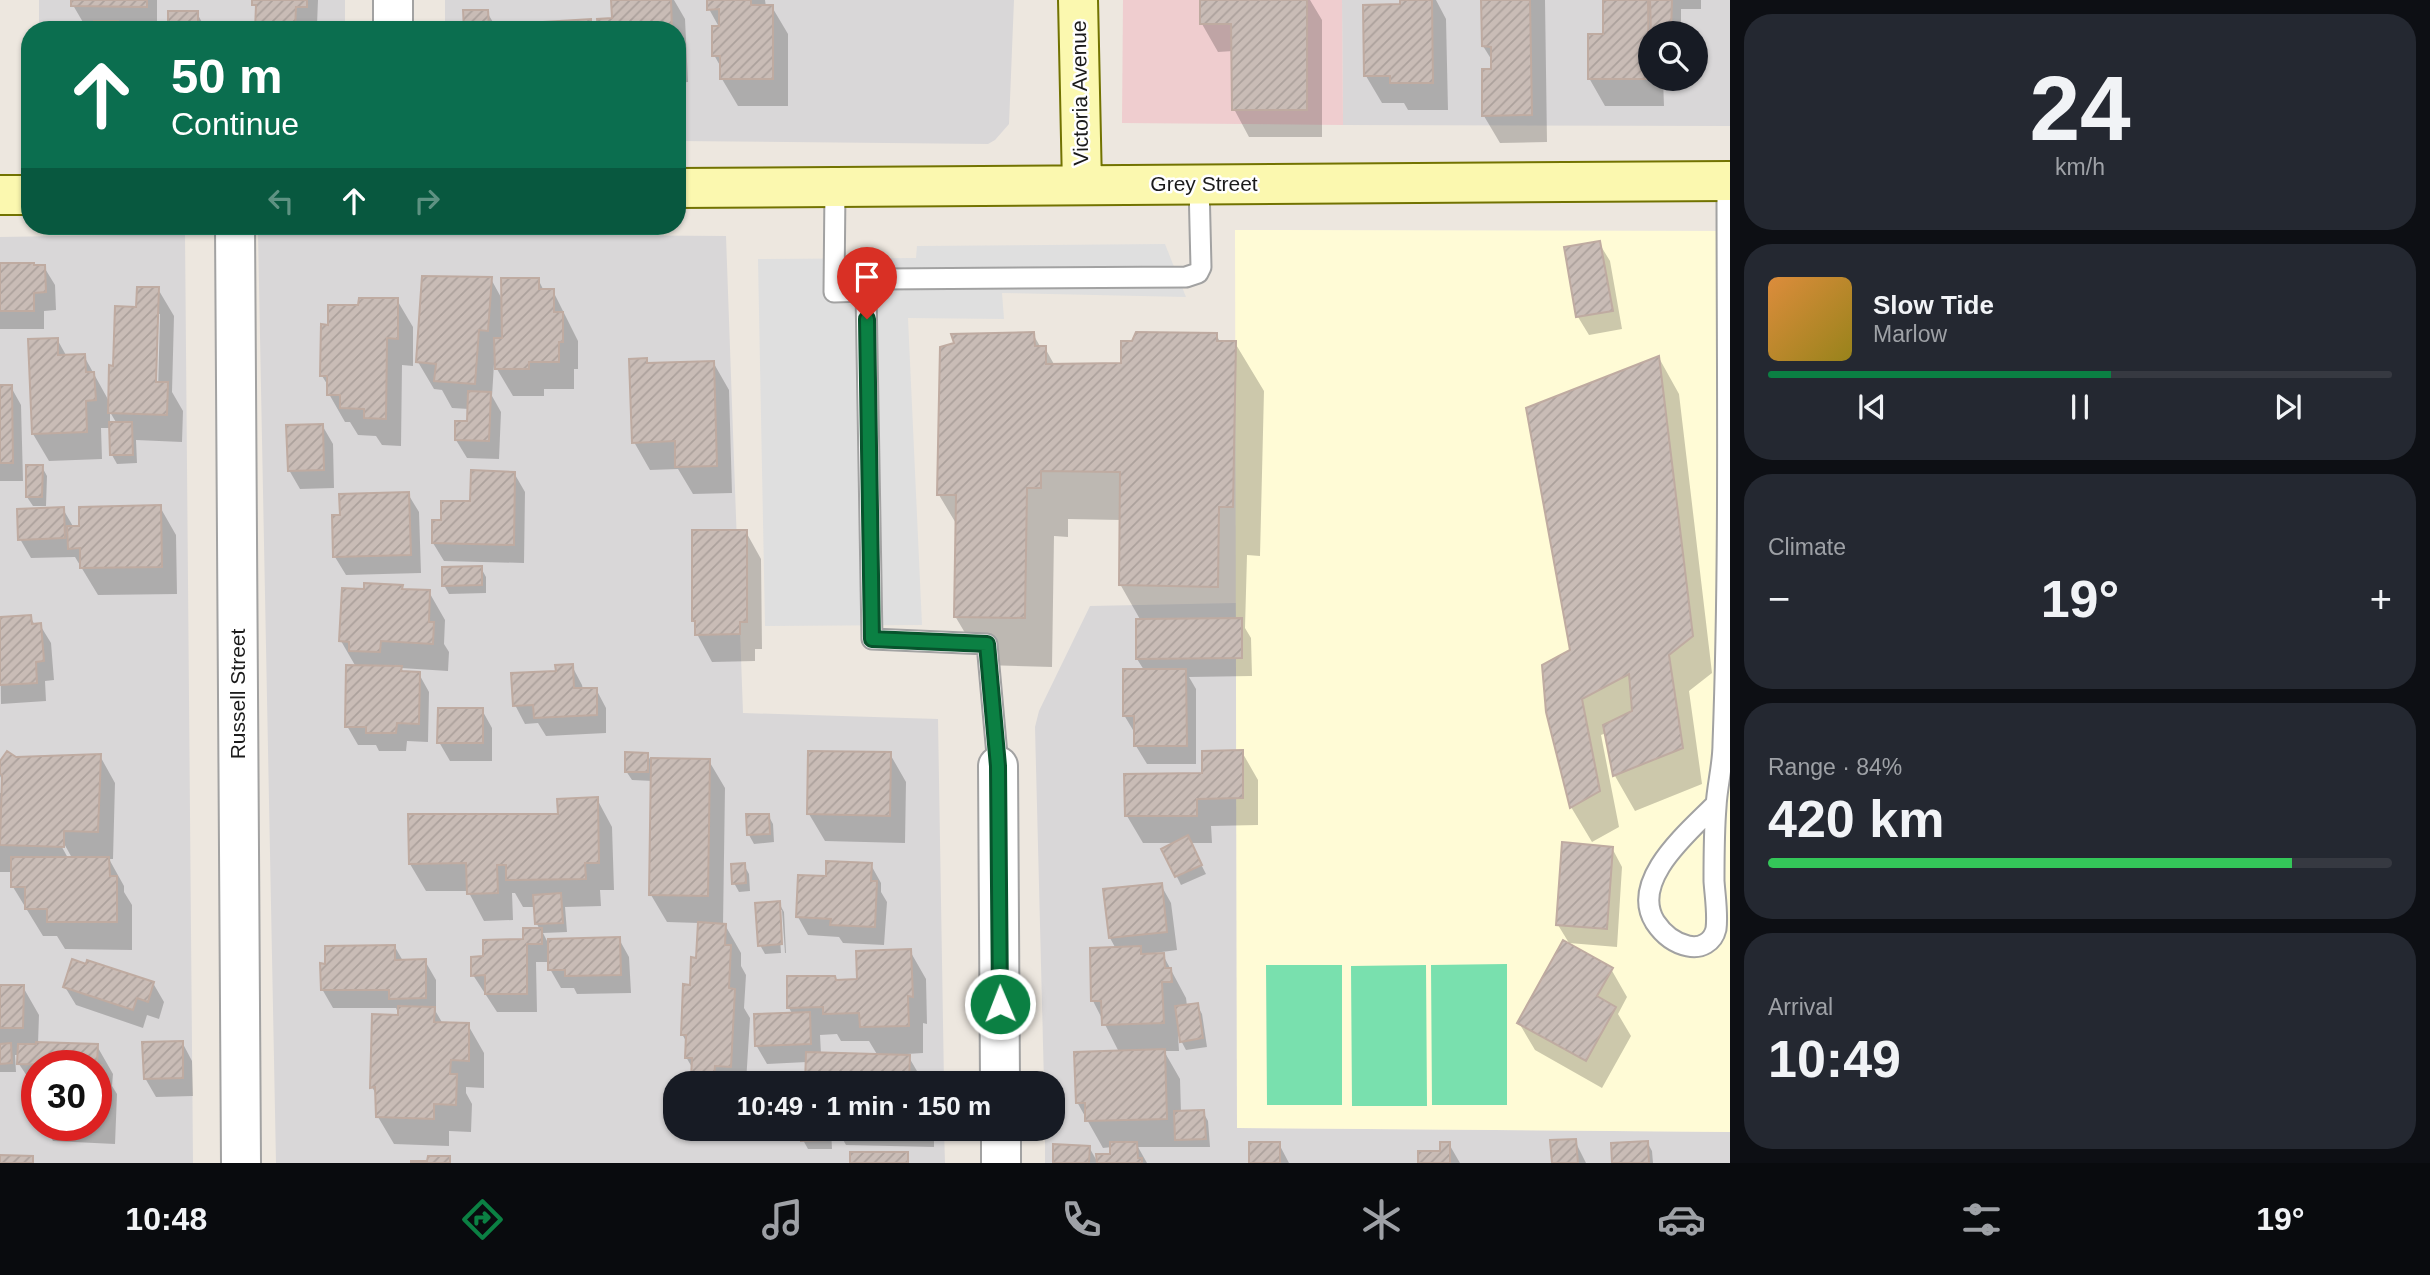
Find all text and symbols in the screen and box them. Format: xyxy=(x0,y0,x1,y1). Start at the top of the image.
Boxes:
street label: Victoria Avenue xyxy=(1067,20,1092,166)
map controls xyxy=(1638,21,1708,91)
button: search xyxy=(1638,21,1708,91)
icon: ahead xyxy=(56,49,147,140)
text: 50 m xyxy=(171,49,283,103)
text: 24 xyxy=(2029,58,2131,159)
text: Continue xyxy=(171,106,299,142)
text: km/h xyxy=(2055,154,2105,180)
street label: Grey Street xyxy=(1150,172,1258,195)
icon: left xyxy=(262,182,300,220)
icon: ahead xyxy=(335,182,373,220)
icon: right xyxy=(408,182,446,220)
pin xyxy=(837,247,897,319)
icon: arrive xyxy=(848,258,886,296)
text: Slow Tide xyxy=(1873,290,1994,320)
text: Marlow xyxy=(1873,321,1947,347)
icon: previous xyxy=(1853,388,1891,426)
icon: pause xyxy=(2061,388,2099,426)
icon: next xyxy=(2269,388,2307,426)
text: Climate xyxy=(1768,534,1846,560)
text: 19° xyxy=(2041,570,2119,628)
text: − xyxy=(1768,578,1790,620)
text: + xyxy=(2370,578,2392,620)
street label: Russell Street xyxy=(226,628,249,759)
text: Range · 84% xyxy=(1768,754,1902,780)
text: 420 km xyxy=(1768,790,1944,848)
position arrow xyxy=(963,967,1037,1041)
text: Arrival xyxy=(1768,994,1833,1020)
text: 10:49 xyxy=(1768,1030,1901,1088)
speed limit sign: 30 xyxy=(21,1050,112,1141)
text: 10:49 · 1 min · 150 m xyxy=(737,1091,991,1121)
icon: directions xyxy=(458,1195,507,1244)
icon: music xyxy=(758,1195,807,1244)
icon: phone xyxy=(1057,1195,1106,1244)
icon: climate xyxy=(1357,1195,1406,1244)
icon: car xyxy=(1657,1195,1706,1244)
icon: filters xyxy=(1957,1195,2006,1244)
text: 10:48 xyxy=(125,1201,207,1237)
text: 19° xyxy=(2256,1201,2305,1237)

